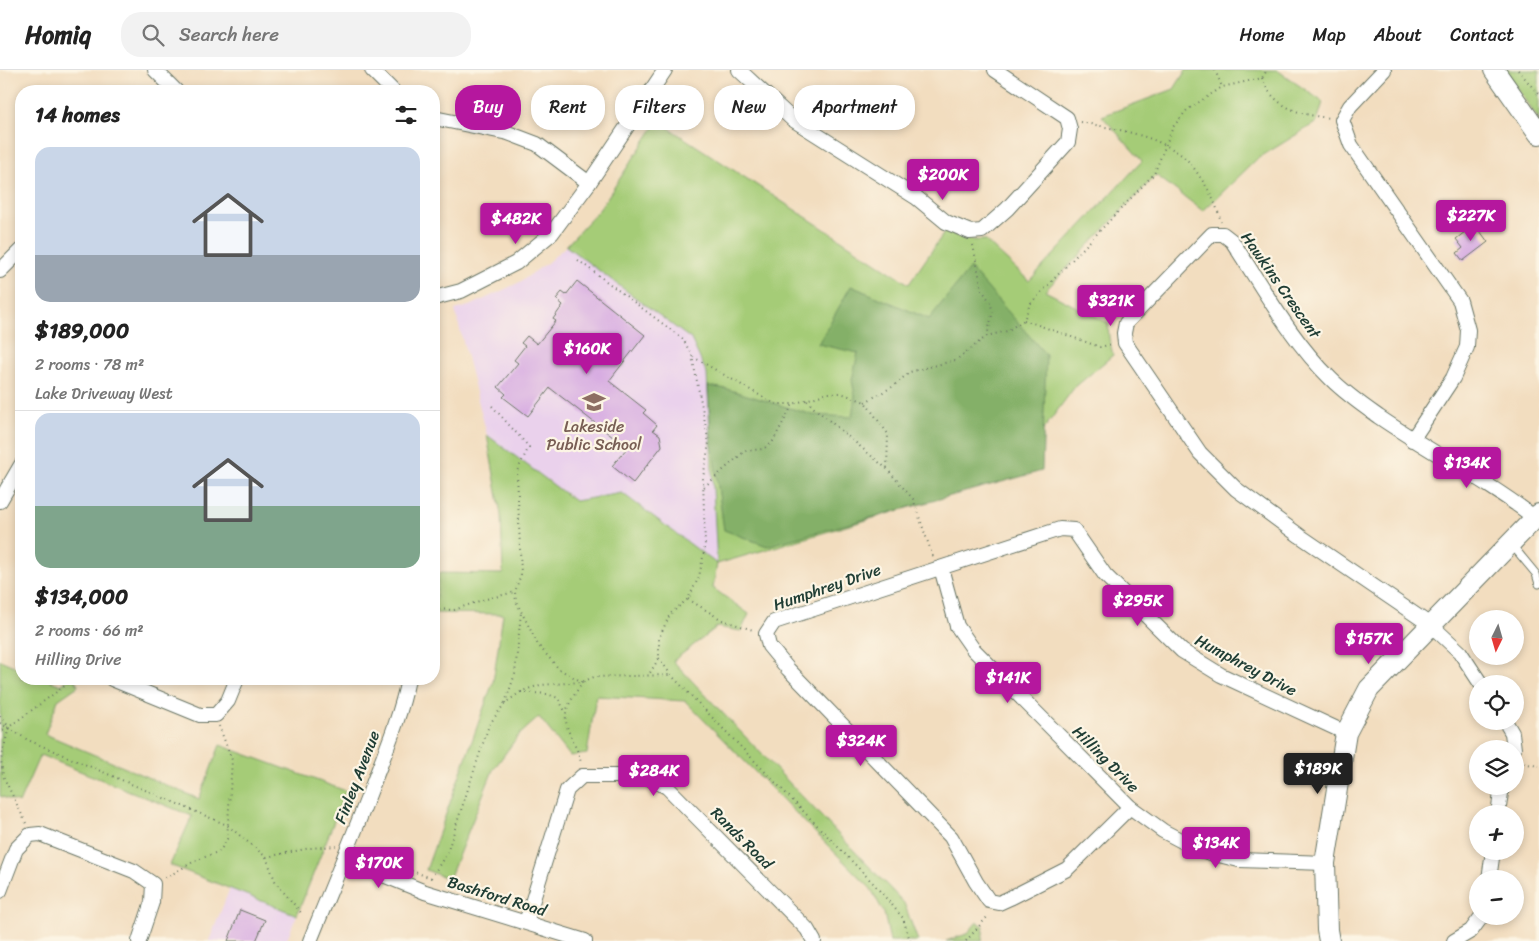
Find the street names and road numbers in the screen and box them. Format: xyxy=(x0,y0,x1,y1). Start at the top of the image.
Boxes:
street label: Hawkins Crescent xyxy=(1233,225,1329,345)
street label: Humphrey Drive xyxy=(769,555,885,619)
street label: Humphrey Drive xyxy=(1190,626,1302,704)
street label: Hilling Drive xyxy=(1065,718,1147,800)
street label: Finley Avenue xyxy=(326,726,388,828)
street label: Rands Road xyxy=(704,800,782,878)
street label: Bashford Road xyxy=(444,867,552,925)

